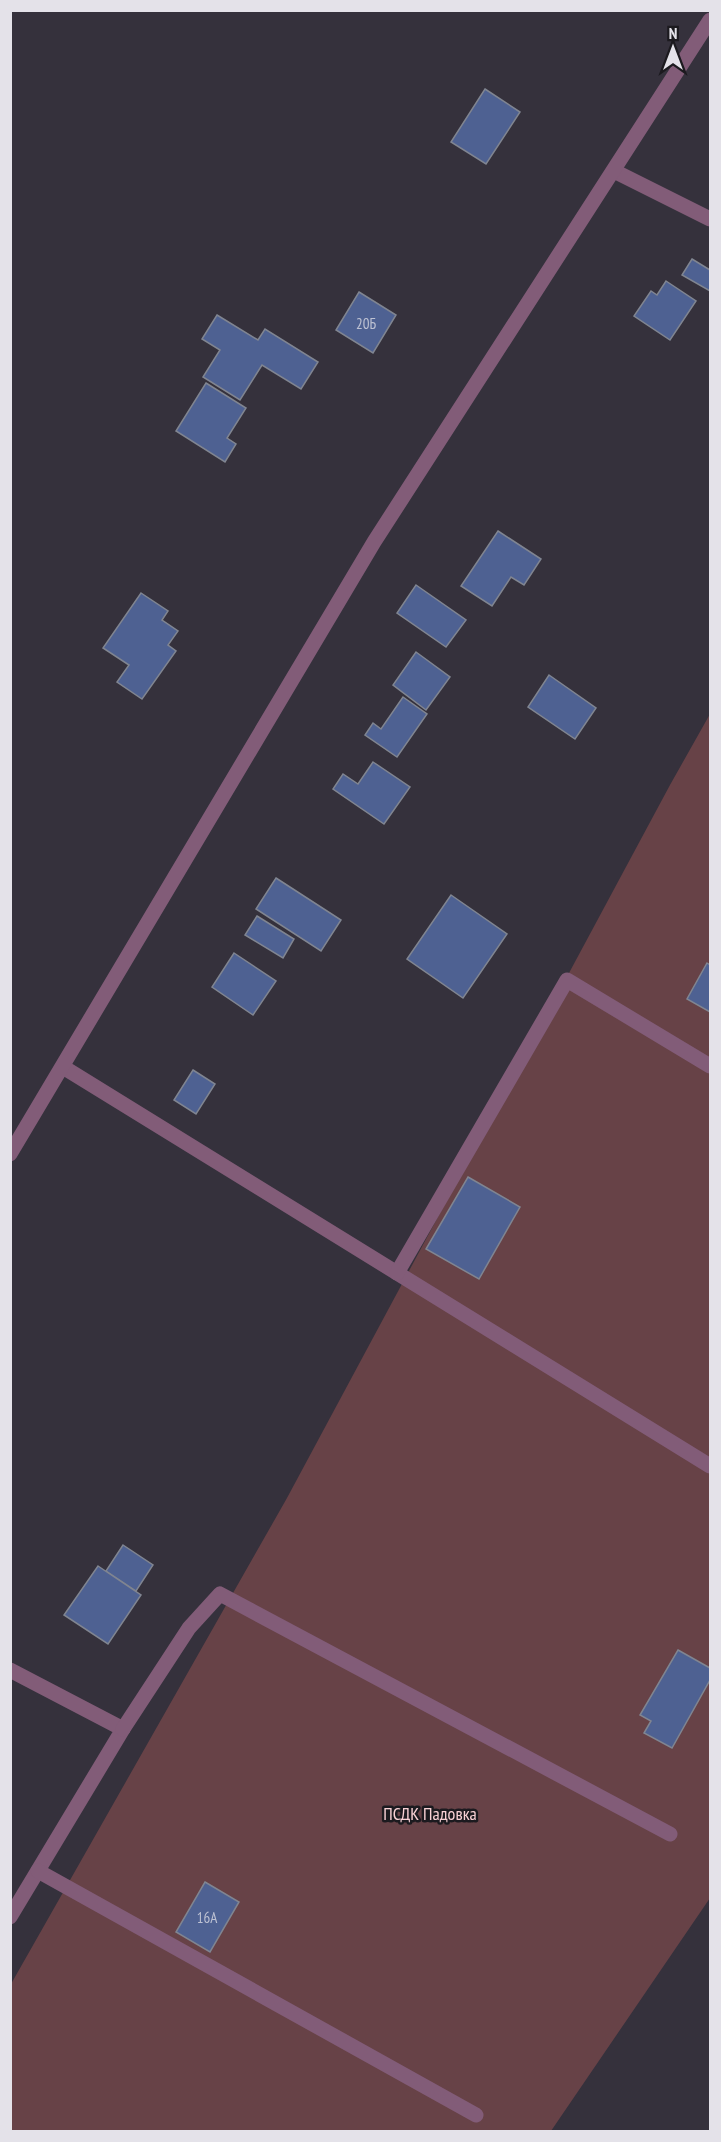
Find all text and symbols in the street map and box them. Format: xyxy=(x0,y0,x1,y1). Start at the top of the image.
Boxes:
north arrow xyxy=(643,18,703,78)
text: N xyxy=(669,23,677,43)
house number: 20Б xyxy=(356,314,376,333)
park label: ПСДК Падовка xyxy=(383,1802,477,1825)
house number: 16А xyxy=(197,1908,218,1927)

